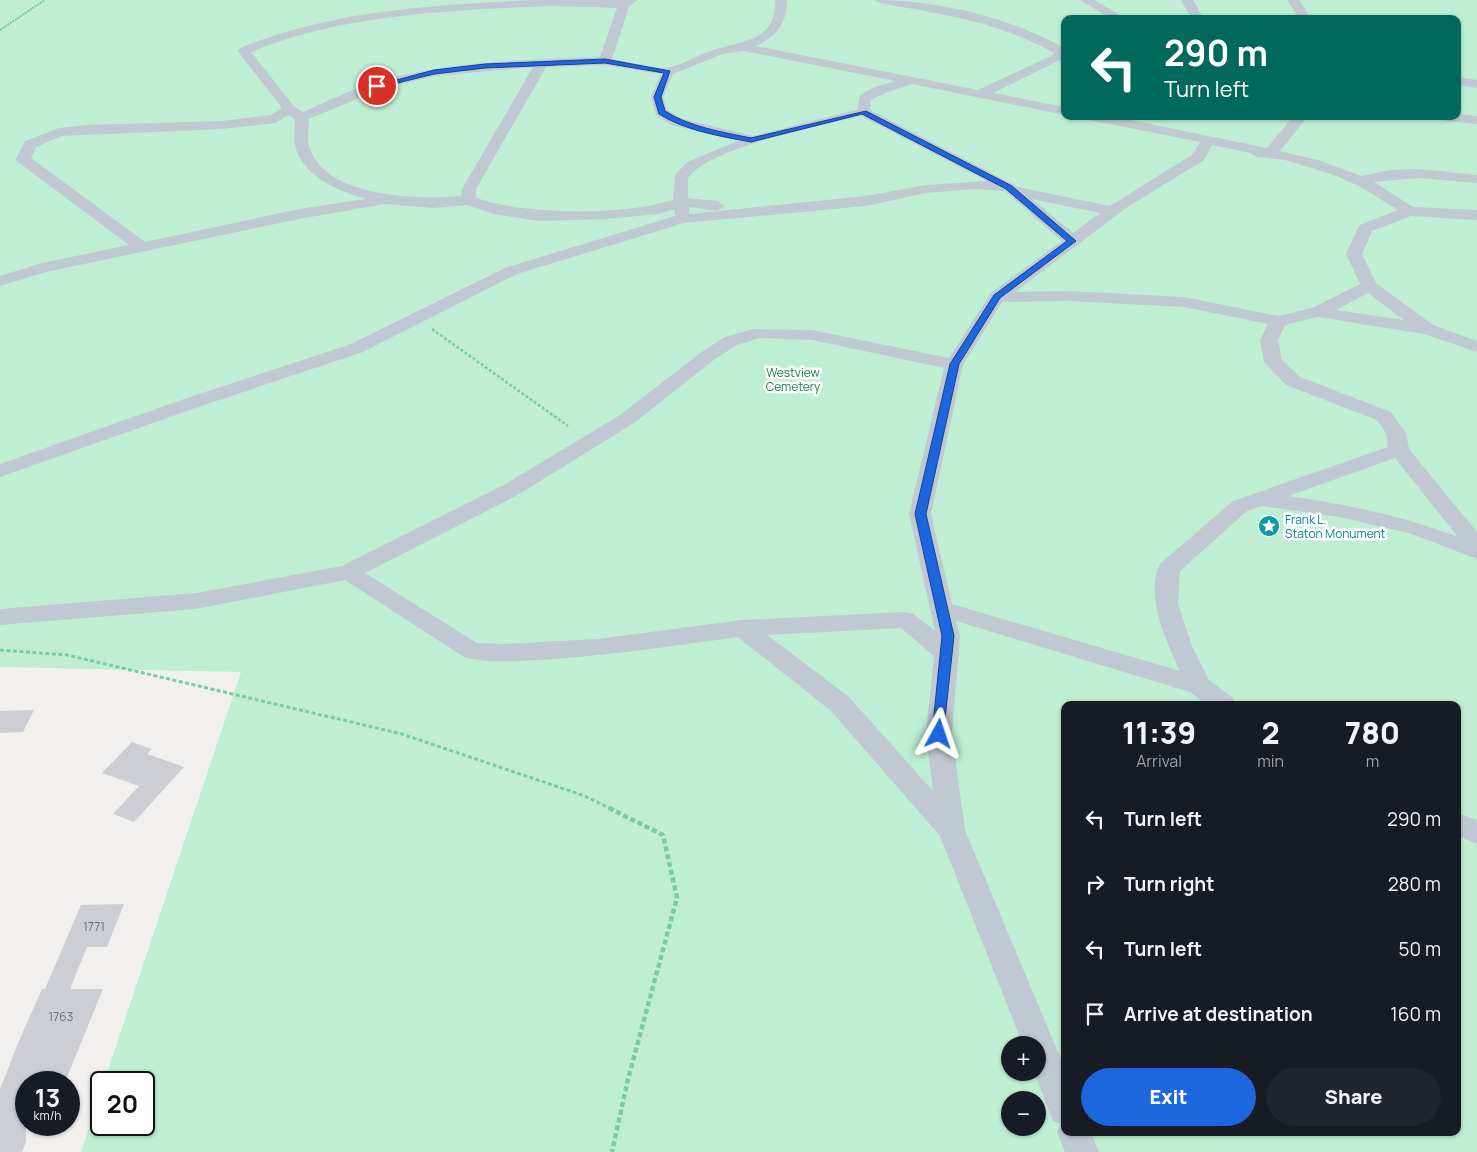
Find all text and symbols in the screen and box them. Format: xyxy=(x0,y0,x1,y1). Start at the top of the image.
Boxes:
text: 290 m xyxy=(1164,29,1268,77)
icon: left xyxy=(1081,35,1146,100)
pin xyxy=(356,65,398,107)
icon: arrive xyxy=(363,72,391,100)
text: Turn left xyxy=(1164,74,1249,104)
park label: Westview Cemetery xyxy=(766,364,821,395)
place label: Frank L. Staton Monument xyxy=(1285,511,1386,542)
place icon: Frank L. Staton Monument xyxy=(1257,514,1281,538)
position arrow xyxy=(912,707,964,759)
text: 11:39 xyxy=(1122,712,1196,753)
text: 2 xyxy=(1261,712,1280,753)
text: 780 xyxy=(1345,712,1400,753)
text: Arrival xyxy=(1136,750,1182,772)
text: min xyxy=(1257,750,1284,772)
text: m xyxy=(1366,750,1379,772)
icon: left xyxy=(1081,805,1109,833)
text: Turn left xyxy=(1124,806,1202,832)
text: 290 m xyxy=(1387,806,1441,832)
icon: right xyxy=(1081,870,1109,898)
text: Turn right xyxy=(1124,871,1214,897)
text: 280 m xyxy=(1388,871,1441,897)
house number: 1771 xyxy=(83,918,105,935)
icon: left xyxy=(1081,935,1109,963)
text: Turn left xyxy=(1124,936,1202,962)
text: 50 m xyxy=(1399,936,1441,962)
icon: arrive xyxy=(1081,1000,1109,1028)
text: Arrive at destination xyxy=(1124,1001,1313,1027)
text: 160 m xyxy=(1390,1001,1441,1027)
house number: 1763 xyxy=(49,1008,73,1025)
map controls xyxy=(1001,1036,1046,1136)
button: + xyxy=(1001,1036,1046,1081)
button: Exit xyxy=(1081,1068,1256,1126)
button: Share xyxy=(1266,1068,1441,1126)
speed limit sign: 20 xyxy=(90,1071,155,1136)
text: 13 xyxy=(35,1080,60,1115)
button: − xyxy=(1001,1091,1046,1136)
text: km/h xyxy=(34,1107,61,1124)

